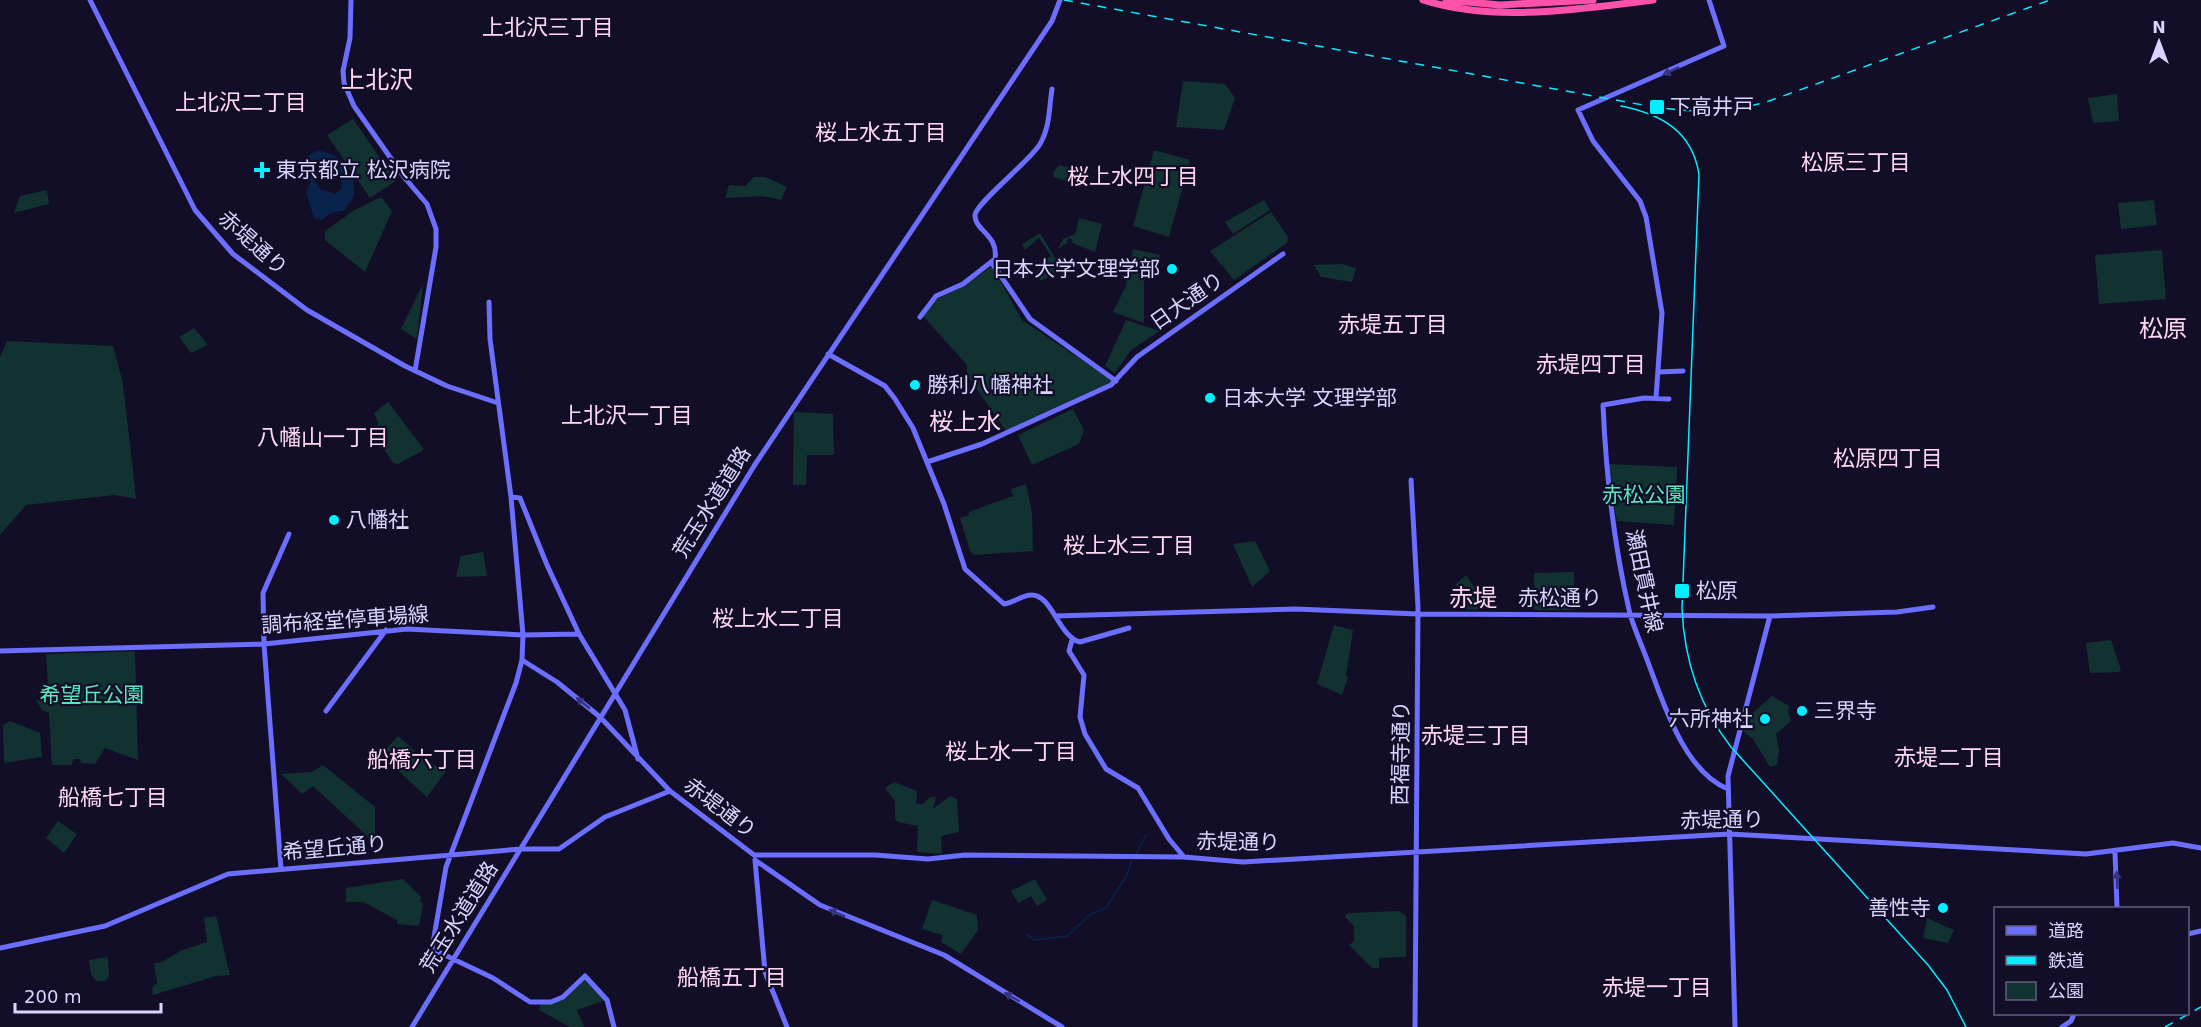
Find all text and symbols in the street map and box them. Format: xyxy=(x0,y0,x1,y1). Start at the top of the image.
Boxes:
north arrow xyxy=(2129,12,2189,72)
district label: 上北沢三丁目 xyxy=(482,15,614,40)
text: N xyxy=(2152,18,2166,37)
district label: 上北沢 xyxy=(341,66,413,94)
one-way arrow xyxy=(1662,66,1679,75)
district label: 上北沢二丁目 xyxy=(175,90,307,115)
place label: 下高井戸 xyxy=(1670,95,1754,119)
marker: 下高井戸 xyxy=(1648,98,1666,116)
district label: 桜上水五丁目 xyxy=(815,120,947,145)
district label: 松原三丁目 xyxy=(1801,150,1911,175)
place label: 東京都立 松沢病院 xyxy=(276,158,451,182)
marker: 東京都立 松沢病院 xyxy=(253,161,271,179)
district label: 桜上水四丁目 xyxy=(1067,164,1199,189)
street label: 赤堤通り xyxy=(214,206,292,280)
place label: 日本大学文理学部 xyxy=(992,257,1160,281)
marker: 日本大学文理学部 xyxy=(1165,262,1179,276)
street label: 日大通り xyxy=(1146,267,1228,335)
district label: 赤堤五丁目 xyxy=(1338,312,1448,337)
district label: 松原 xyxy=(2139,315,2187,343)
district label: 赤堤四丁目 xyxy=(1536,352,1646,377)
place label: 勝利八幡神社 xyxy=(927,373,1053,397)
marker: 勝利八幡神社 xyxy=(908,378,922,392)
place label: 日本大学 文理学部 xyxy=(1222,386,1397,410)
marker: 日本大学 文理学部 xyxy=(1203,391,1217,405)
district label: 上北沢一丁目 xyxy=(561,403,693,428)
district label: 桜上水 xyxy=(929,408,1001,436)
district label: 八幡山一丁目 xyxy=(257,425,389,450)
street label: 荒玉水道道路 xyxy=(668,442,756,562)
district label: 松原四丁目 xyxy=(1833,446,1943,471)
park label: 赤松公園 xyxy=(1602,483,1686,507)
place label: 八幡社 xyxy=(346,508,409,532)
marker: 八幡社 xyxy=(327,513,341,527)
street label: 瀬田貫井線 xyxy=(1621,527,1667,635)
district label: 桜上水三丁目 xyxy=(1063,533,1195,558)
place label: 松原 xyxy=(1696,579,1738,603)
marker: 松原 xyxy=(1673,582,1691,600)
district label: 赤堤 xyxy=(1449,584,1497,612)
street label: 赤松通り xyxy=(1518,586,1602,610)
street label: 調布経堂停車場線 xyxy=(260,602,430,638)
district label: 桜上水二丁目 xyxy=(712,606,844,631)
park label: 希望丘公園 xyxy=(40,683,145,707)
one-way arrow xyxy=(575,697,591,710)
place label: 三界寺 xyxy=(1814,699,1877,723)
street label: 西福寺通り xyxy=(1388,700,1414,806)
marker: 三界寺 xyxy=(1795,704,1809,718)
place label: 六所神社 xyxy=(1669,707,1753,731)
marker: 六所神社 xyxy=(1758,712,1772,726)
district label: 赤堤三丁目 xyxy=(1421,723,1531,748)
district label: 桜上水一丁目 xyxy=(945,739,1077,764)
district label: 赤堤二丁目 xyxy=(1894,745,2004,770)
district label: 船橋六丁目 xyxy=(367,747,477,772)
street label: 赤堤通り xyxy=(679,773,761,843)
district label: 船橋七丁目 xyxy=(58,785,168,810)
street label: 赤堤通り xyxy=(1680,807,1764,833)
street label: 赤堤通り xyxy=(1196,829,1280,855)
street label: 希望丘通り xyxy=(282,831,388,865)
street label: 荒玉水道道路 xyxy=(415,857,503,977)
one-way arrow xyxy=(2112,871,2121,890)
place label: 善性寺 xyxy=(1868,896,1931,920)
marker: 善性寺 xyxy=(1936,901,1950,915)
legend xyxy=(1994,907,2189,1015)
one-way arrow xyxy=(827,908,845,918)
text: 道路 xyxy=(2048,920,2084,941)
text: 鉄道 xyxy=(2048,950,2084,971)
district label: 船橋五丁目 xyxy=(677,965,787,990)
district label: 赤堤一丁目 xyxy=(1602,975,1712,1000)
scale bar xyxy=(15,976,160,1014)
text: 公園 xyxy=(2048,980,2084,1001)
text: 200 m xyxy=(24,986,82,1007)
one-way arrow xyxy=(1004,991,1020,1002)

